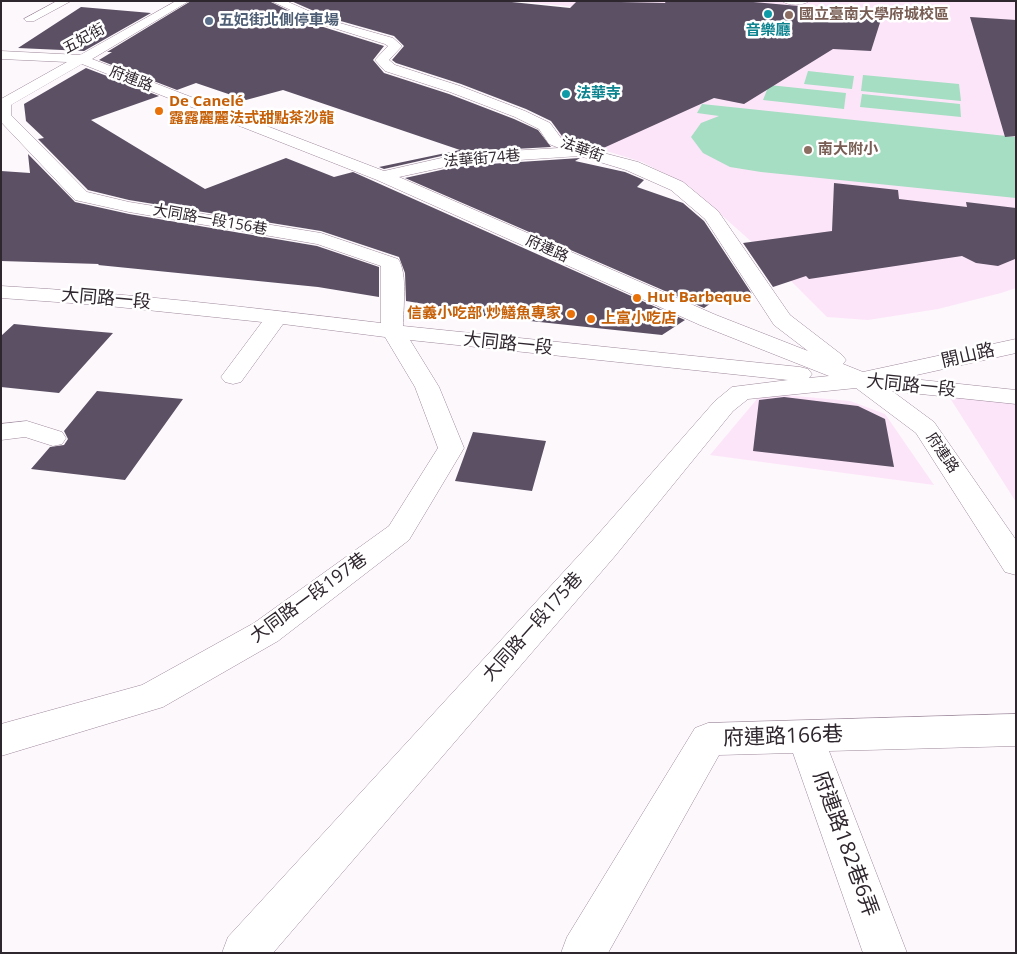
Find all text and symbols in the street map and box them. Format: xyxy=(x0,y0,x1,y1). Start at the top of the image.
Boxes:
place label: 國立臺南大學府城校區 xyxy=(799,6,949,24)
marker: 音樂廳 xyxy=(762,8,774,20)
marker: 國立臺南大學府城校區 xyxy=(783,9,795,21)
place label: 五妃街北側停車場 xyxy=(219,12,339,30)
marker: 五妃街北側停車場 xyxy=(203,15,215,27)
street label: 五妃街 xyxy=(60,20,108,58)
place label: 音樂廳 xyxy=(746,22,790,40)
street label: 府連路 xyxy=(107,63,155,95)
place label: 法華寺 xyxy=(576,85,621,103)
marker: 法華寺 xyxy=(560,88,572,100)
place label: De Canelé 露露麗麗法式甜點茶沙龍 xyxy=(169,93,334,128)
marker: De Canelé 露露麗麗法式甜點茶沙龍 xyxy=(153,105,165,117)
street label: 法華街 xyxy=(558,134,606,166)
place label: 南大附小 xyxy=(818,141,878,159)
marker: 南大附小 xyxy=(802,144,814,156)
street label: 法華街74巷 xyxy=(443,147,521,171)
street label: 大同路一段156巷 xyxy=(151,201,269,239)
street label: 府連路 xyxy=(523,232,571,266)
street label: 大同路一段 xyxy=(60,284,152,314)
place label: Hut Barbeque xyxy=(647,289,751,307)
marker: Hut Barbeque xyxy=(631,292,643,304)
place label: 信義小吃部 炒鱔魚專家 xyxy=(407,305,561,323)
marker: 信義小吃部 炒鱔魚專家 xyxy=(565,308,577,320)
place label: 上富小吃店 xyxy=(601,310,676,328)
marker: 上富小吃店 xyxy=(585,313,597,325)
street label: 大同路一段 xyxy=(462,329,554,359)
street label: 開山路 xyxy=(939,339,997,373)
street label: 大同路一段 xyxy=(865,371,957,401)
street label: 府連路 xyxy=(922,429,962,477)
street label: 大同路一段197巷 xyxy=(246,548,372,648)
street label: 大同路一段175巷 xyxy=(479,568,587,686)
street label: 府連路166巷 xyxy=(723,722,843,752)
street label: 府連路182巷6弄 xyxy=(807,768,883,920)

